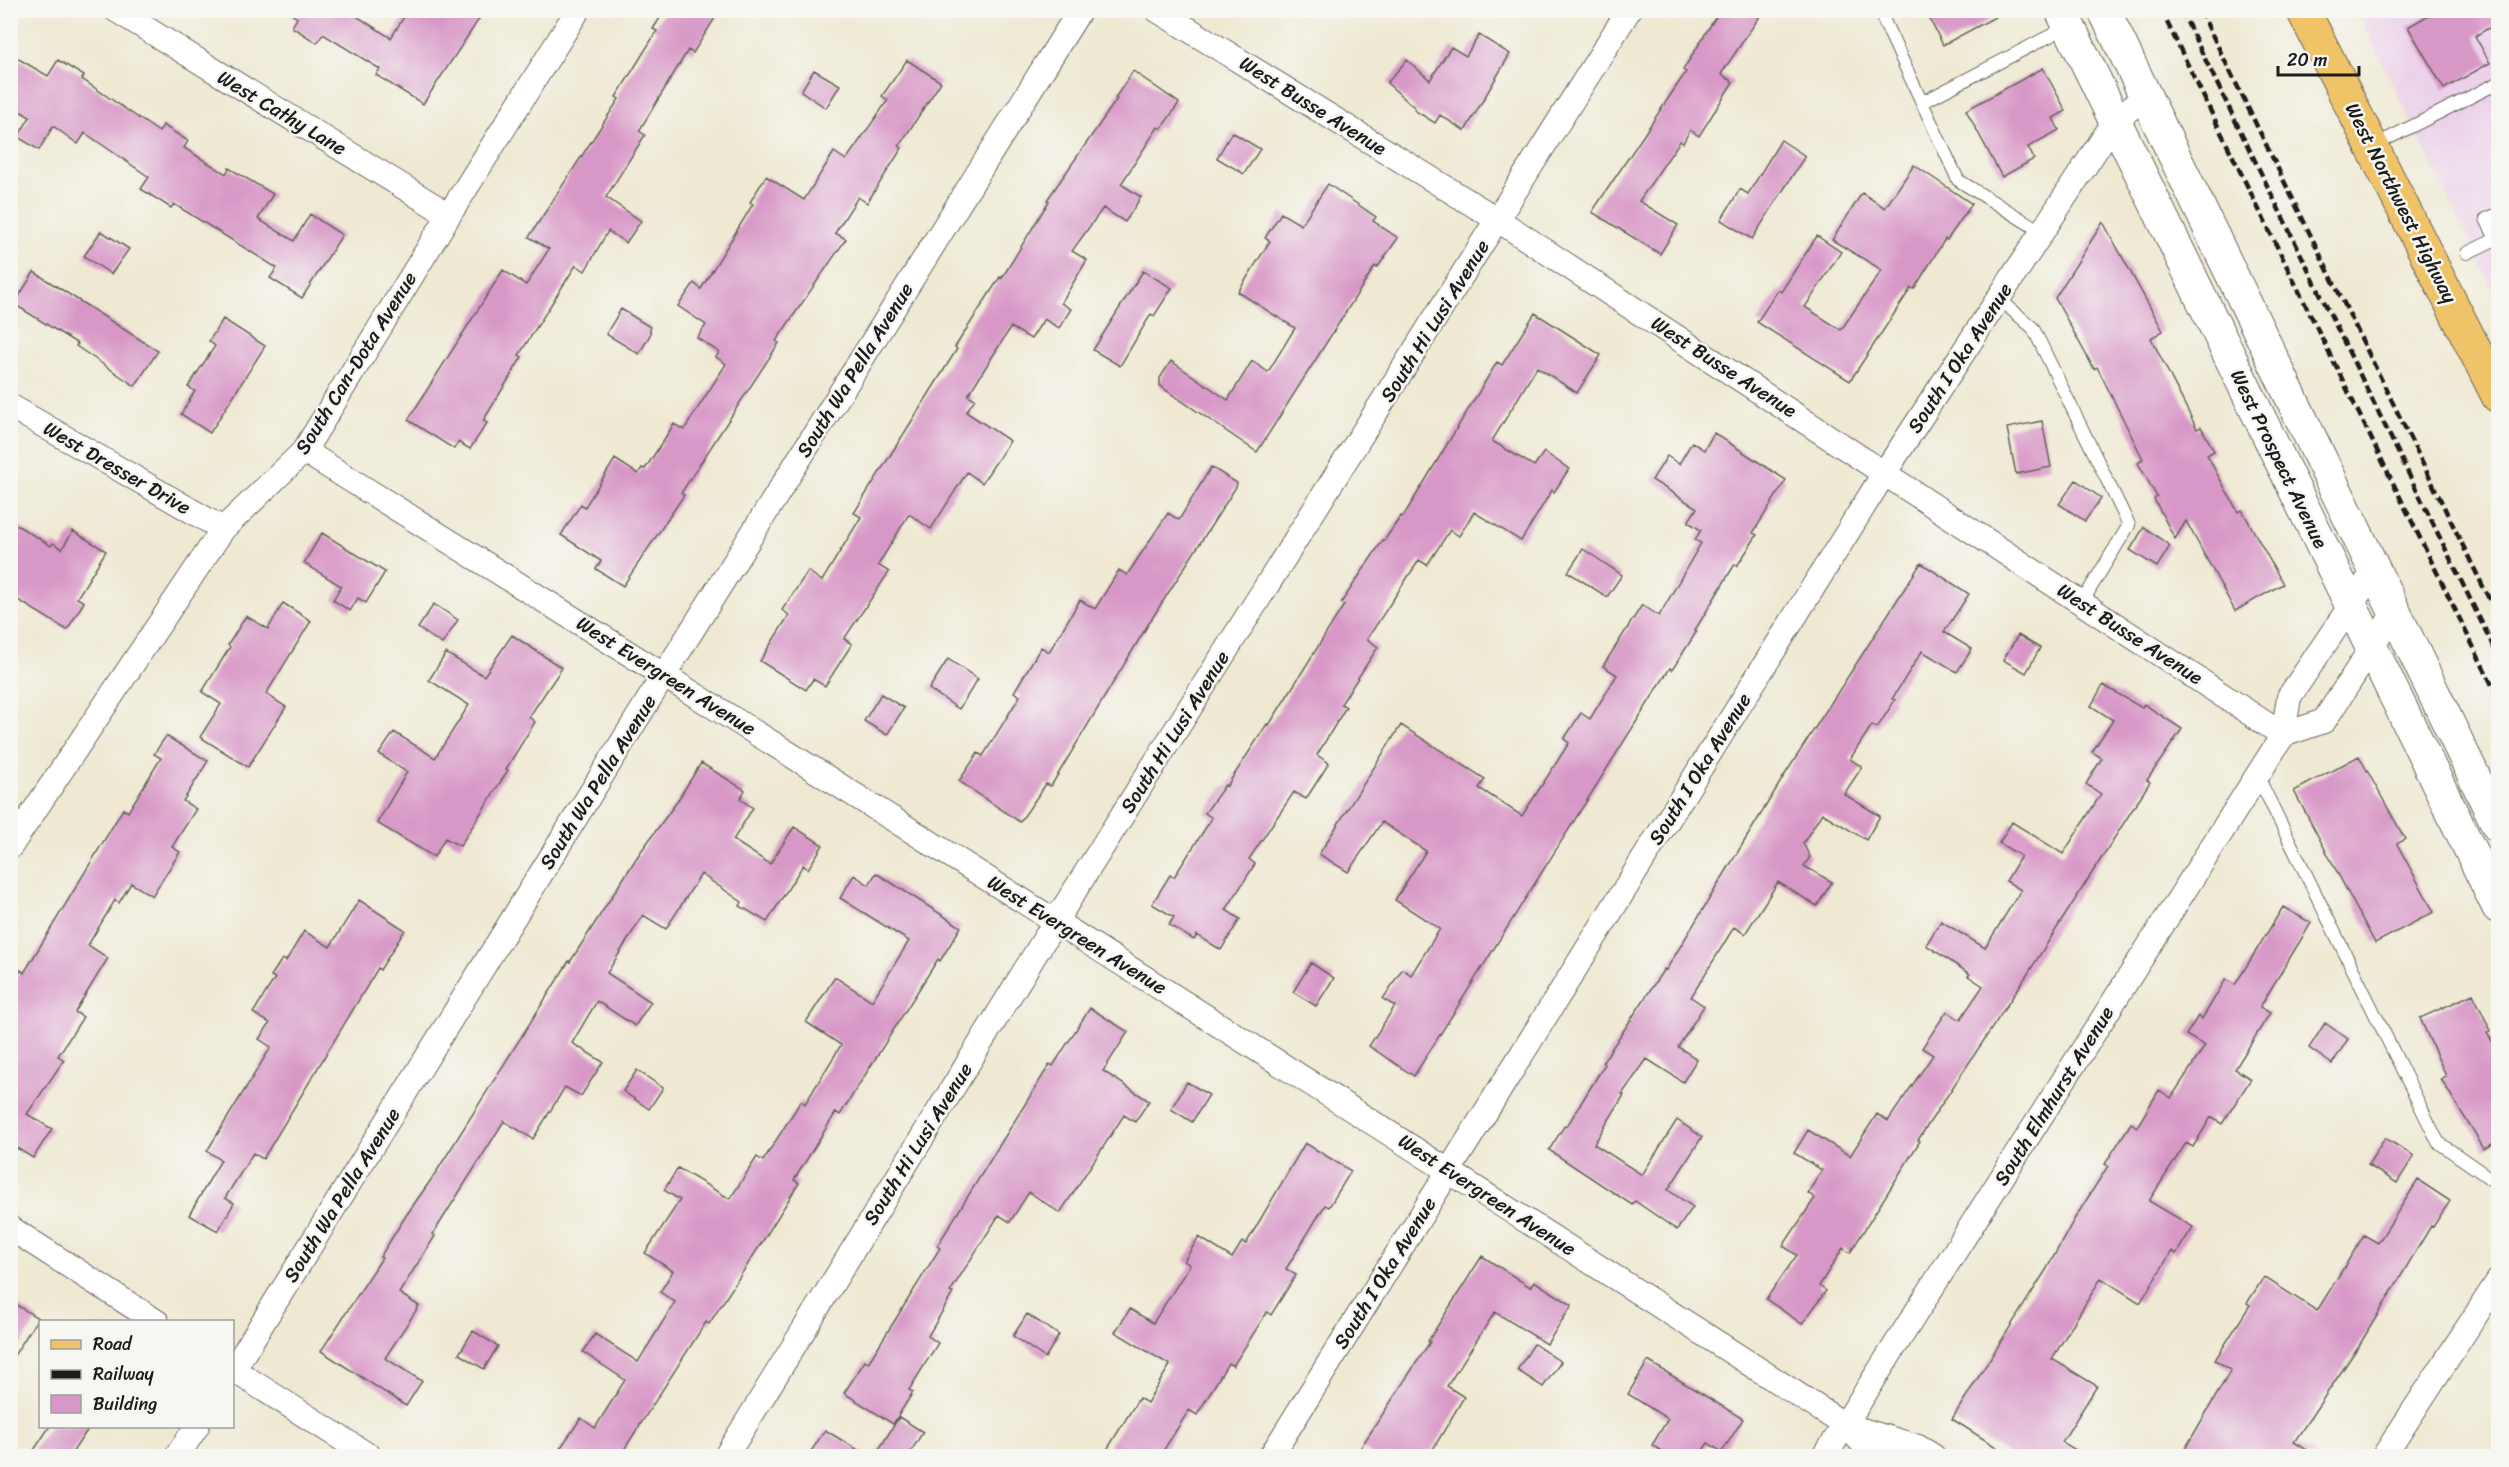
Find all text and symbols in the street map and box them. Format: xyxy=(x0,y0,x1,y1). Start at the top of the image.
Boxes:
scale bar xyxy=(2278,39,2359,77)
text: 20 m xyxy=(2287,44,2327,76)
street label: West Busse Avenue xyxy=(1232,47,1394,166)
street label: West Cathy Lane xyxy=(210,60,354,166)
street label: West Northwest Highway xyxy=(2335,96,2467,310)
street label: South Hi Lusi Avenue xyxy=(1371,233,1499,409)
street label: South Can-Dota Avenue xyxy=(285,264,427,462)
street label: South Wa Pella Avenue xyxy=(787,275,923,465)
street label: South I Oka Avenue xyxy=(1898,275,2022,441)
street label: West Busse Avenue xyxy=(1644,306,1805,428)
street label: West Prospect Avenue xyxy=(2220,363,2338,555)
street label: West Dresser Drive xyxy=(36,411,198,525)
street label: West Busse Avenue xyxy=(2050,573,2211,695)
street label: West Evergreen Avenue xyxy=(569,606,763,746)
street label: South Hi Lusi Avenue xyxy=(1111,644,1239,820)
street label: South I Oka Avenue xyxy=(1639,686,1761,852)
street label: South Wa Pella Avenue xyxy=(530,687,666,877)
street label: West Evergreen Avenue xyxy=(980,865,1174,1005)
street label: South Elmhurst Avenue xyxy=(1984,999,2124,1193)
street label: South Hi Lusi Avenue xyxy=(854,1056,982,1232)
street label: South Wa Pella Avenue xyxy=(274,1100,410,1290)
street label: West Evergreen Avenue xyxy=(1391,1124,1583,1266)
street label: South I Oka Avenue xyxy=(1324,1190,1446,1356)
legend xyxy=(39,1320,234,1428)
text: Road xyxy=(93,1328,133,1360)
text: Railway xyxy=(93,1358,155,1390)
text: Building xyxy=(93,1388,157,1420)

